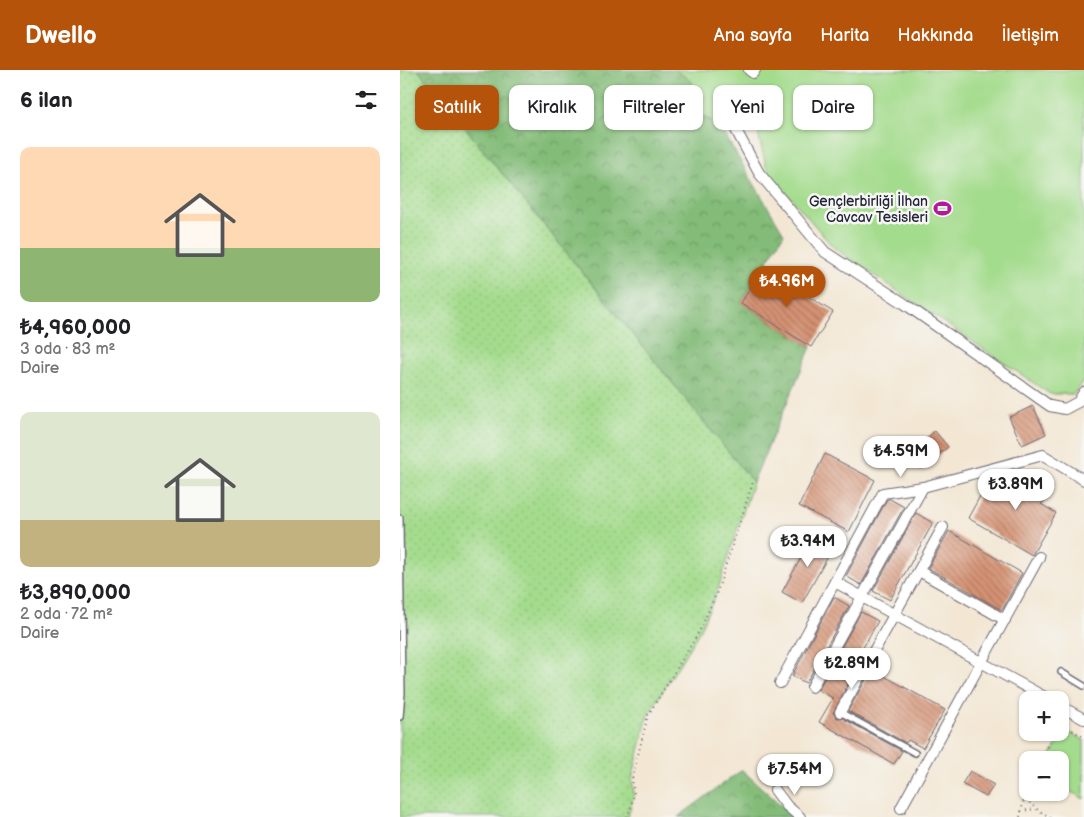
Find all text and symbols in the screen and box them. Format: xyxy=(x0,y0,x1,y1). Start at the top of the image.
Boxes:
text: Dwello xyxy=(25,21,97,50)
text: Ana sayfa xyxy=(714,25,792,46)
text: Harita xyxy=(820,25,869,46)
text: Hakkında xyxy=(897,25,973,46)
text: İletişim xyxy=(1001,25,1059,46)
chip: Satılık xyxy=(415,85,499,130)
chip: Kiralık xyxy=(509,85,594,130)
chip: Filtreler xyxy=(604,85,703,130)
chip: Yeni xyxy=(713,85,783,130)
chip: Daire xyxy=(793,85,873,130)
icon: filters xyxy=(352,86,380,114)
text: 6 ilan xyxy=(20,88,73,113)
icon: home xyxy=(155,180,245,270)
place label: Gençlerbirliği İlhan Cavcav Tesisleri xyxy=(809,192,928,226)
sports icon: Gençlerbirliği İlhan Cavcav Tesisleri xyxy=(932,199,952,219)
pin: ₺4.96M xyxy=(746,266,828,308)
text: ₺4.96M xyxy=(760,272,814,291)
text: ₺4,960,000 xyxy=(20,315,131,340)
text: 3 oda · 83 m² xyxy=(20,340,116,359)
text: Daire xyxy=(20,359,59,378)
pin: ₺4.59M xyxy=(860,436,942,478)
text: ₺4.59M xyxy=(874,442,928,461)
icon: home xyxy=(155,445,245,535)
pin: ₺3.89M xyxy=(975,468,1057,511)
text: ₺3.89M xyxy=(989,475,1043,494)
pin: ₺3.94M xyxy=(767,526,849,568)
text: ₺3.94M xyxy=(781,532,835,551)
text: ₺3,890,000 xyxy=(20,580,131,605)
text: 2 oda · 72 m² xyxy=(20,605,113,624)
text: Daire xyxy=(20,624,59,643)
pin: ₺2.89M xyxy=(811,648,893,690)
text: ₺2.89M xyxy=(824,654,880,673)
map controls xyxy=(1019,691,1069,801)
button: + xyxy=(1019,691,1069,741)
button: − xyxy=(1019,751,1069,801)
pin: ₺7.54M xyxy=(754,754,836,796)
text: ₺7.54M xyxy=(768,760,822,779)

